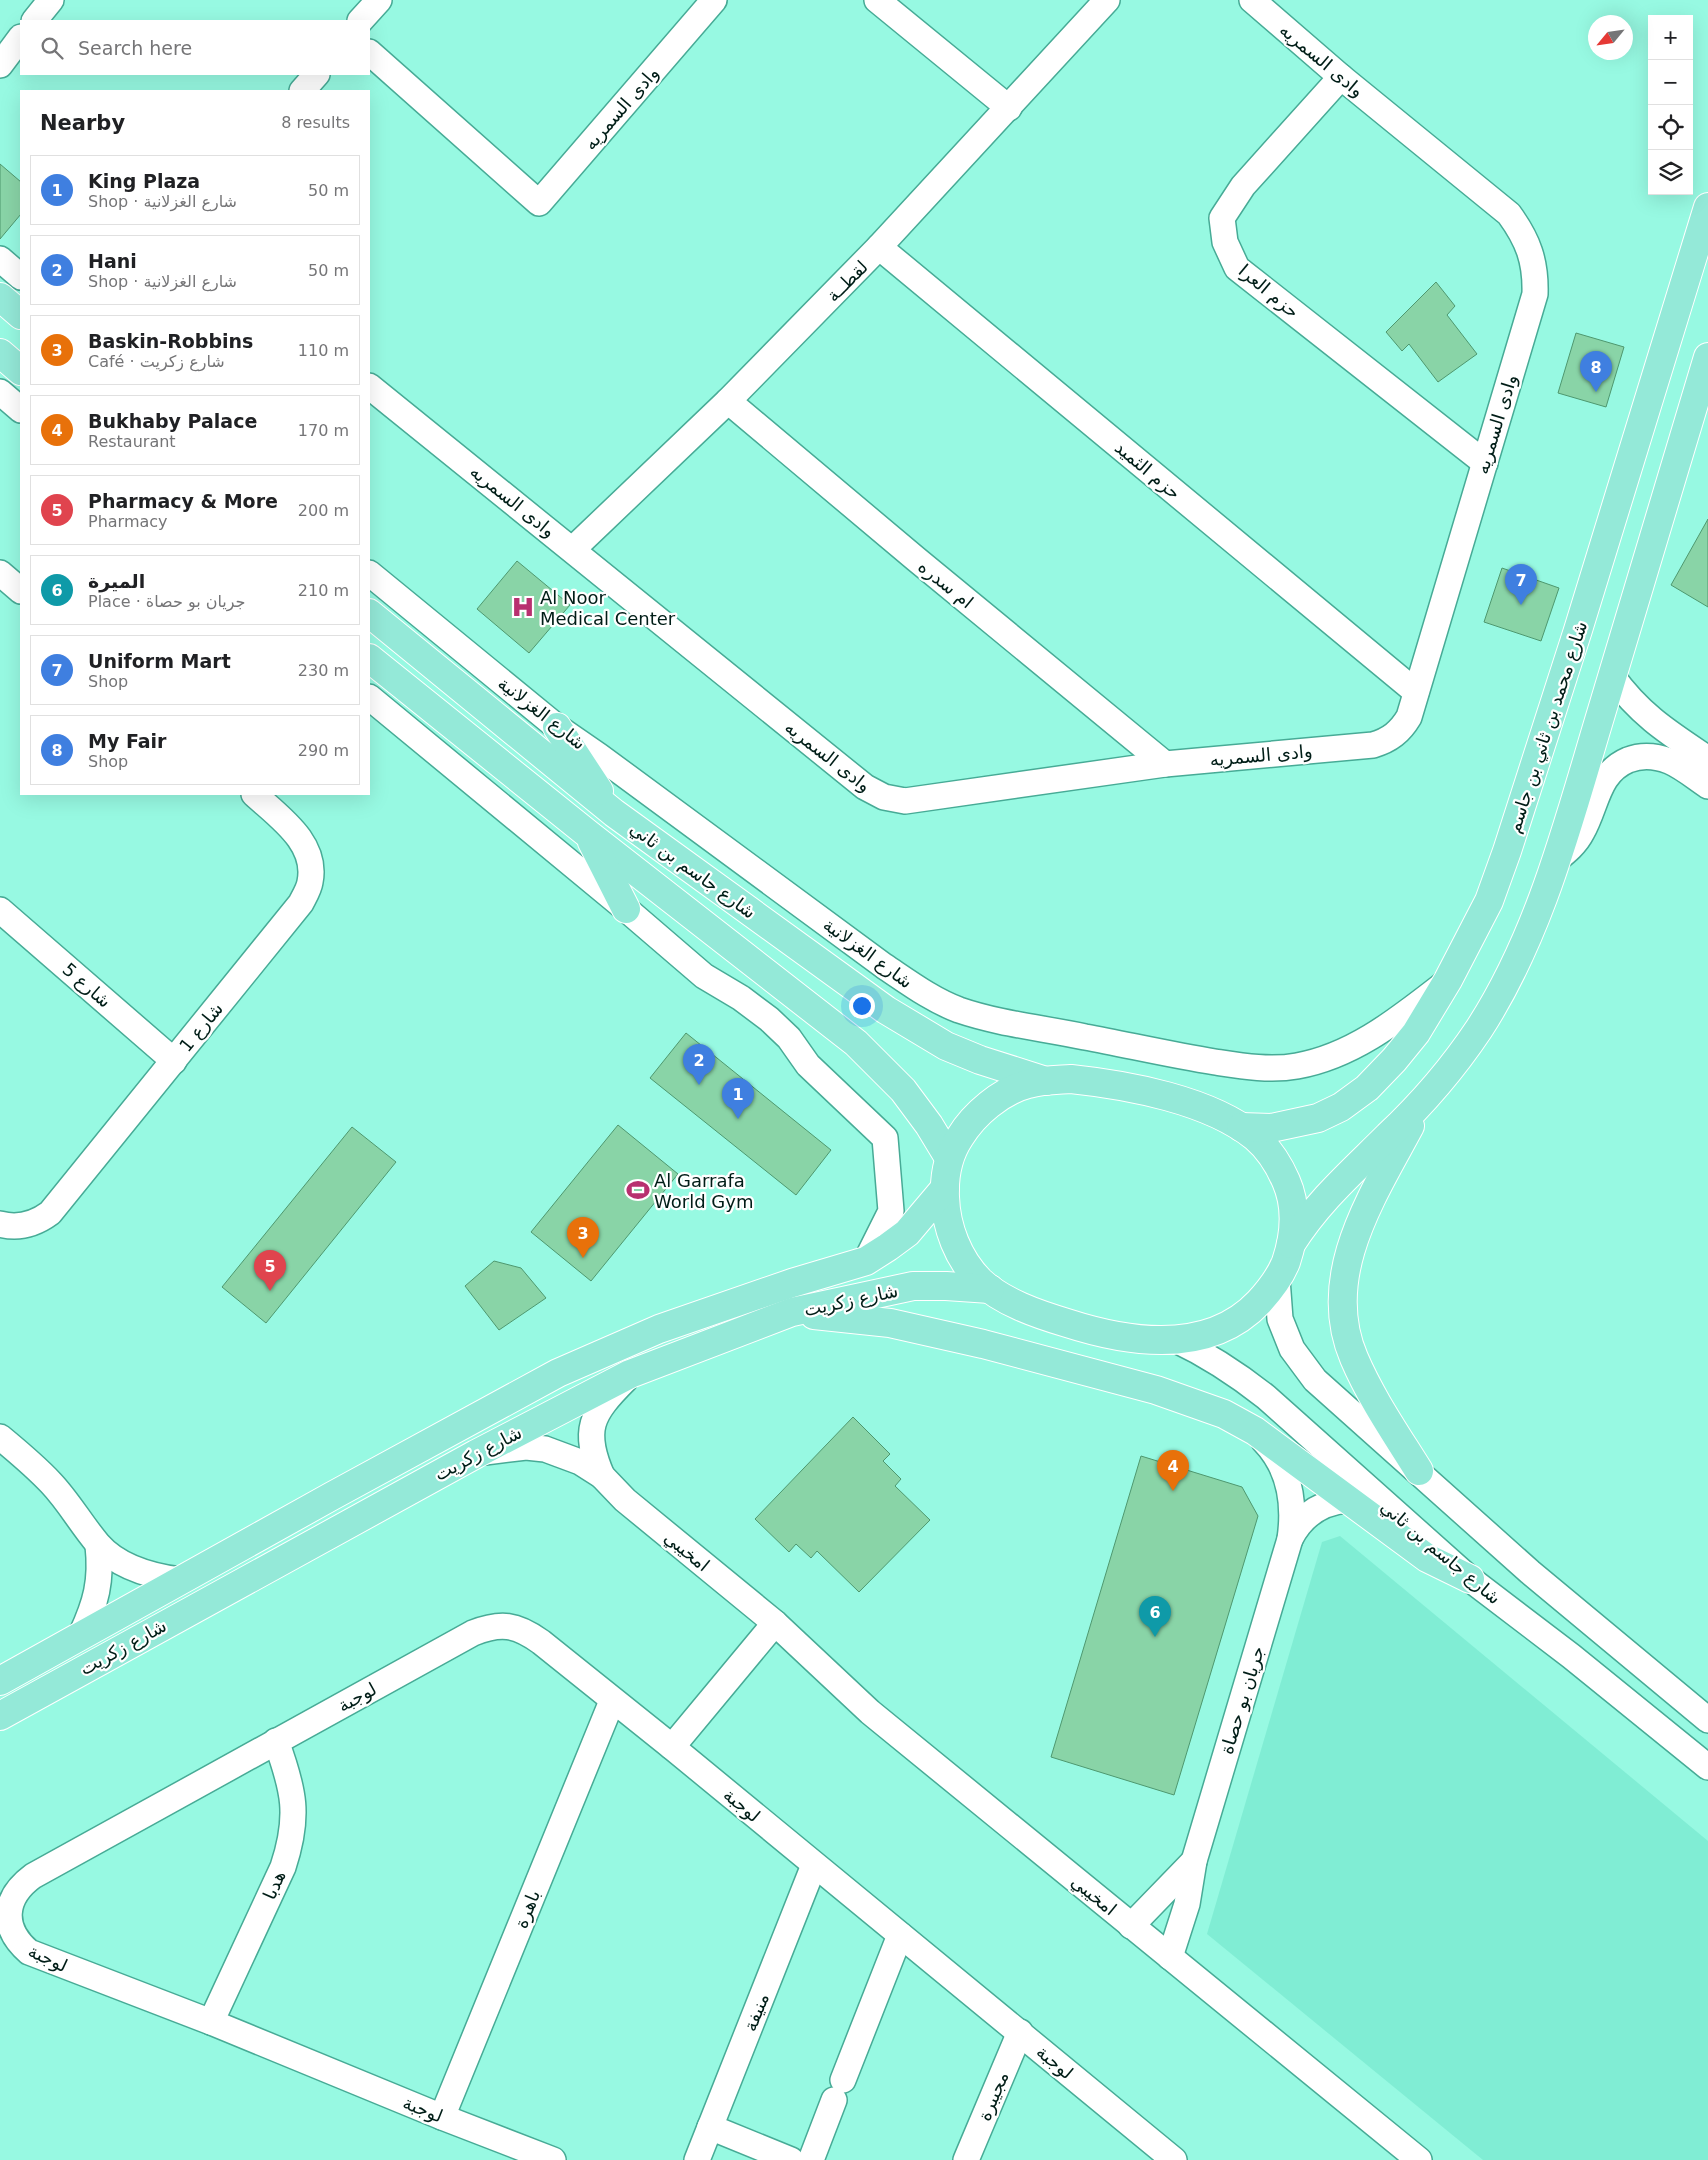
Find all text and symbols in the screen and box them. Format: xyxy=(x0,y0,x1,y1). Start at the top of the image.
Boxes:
north arrow xyxy=(1588,15,1633,60)
map controls xyxy=(1648,15,1693,195)
button: + xyxy=(1648,15,1693,60)
street label: وادى السمريه xyxy=(1275,19,1368,102)
search box xyxy=(20,20,370,75)
icon: search xyxy=(38,34,66,62)
text: Search here xyxy=(78,37,192,59)
button: − xyxy=(1648,60,1693,105)
street label: وادى السمريه xyxy=(579,62,663,154)
button: locate xyxy=(1648,105,1693,150)
text: Nearby xyxy=(40,111,125,135)
text: 8 results xyxy=(281,113,350,132)
button: layers xyxy=(1648,150,1693,195)
text: King Plaza xyxy=(88,170,200,192)
text: 1 xyxy=(51,181,63,200)
text: 50 m xyxy=(308,181,349,200)
text: Shop · شارع الغزلانية xyxy=(88,192,237,211)
text: Hani xyxy=(88,250,137,272)
street label: لقطــة xyxy=(822,256,872,306)
street label: حزم العرا xyxy=(1234,260,1303,323)
text: 2 xyxy=(51,261,63,280)
text: 50 m xyxy=(308,261,349,280)
text: Shop · شارع الغزلانية xyxy=(88,272,237,291)
text: Baskin-Robbins xyxy=(88,330,253,352)
text: 3 xyxy=(51,341,63,360)
text: 110 m xyxy=(298,341,349,360)
pin: 8 xyxy=(1580,351,1612,392)
text: Café · شارع زكريت xyxy=(88,352,225,371)
street label: وادى السمريه xyxy=(1471,372,1522,477)
text: Bukhaby Palace xyxy=(88,410,257,432)
text: 4 xyxy=(51,421,63,440)
text: 170 m xyxy=(298,421,349,440)
text: Restaurant xyxy=(88,432,176,451)
street label: حزم الثميد xyxy=(1110,437,1185,504)
street label: وادى السمريه xyxy=(466,460,560,542)
text: Pharmacy & More xyxy=(88,490,278,512)
text: 5 xyxy=(51,501,63,520)
text: 200 m xyxy=(298,501,349,520)
text: Pharmacy xyxy=(88,512,168,531)
street label: ام سدره xyxy=(914,556,978,612)
pin: 7 xyxy=(1505,564,1537,605)
text: الميرة xyxy=(88,570,145,592)
text: 6 xyxy=(51,581,63,600)
text: 210 m xyxy=(298,581,349,600)
place label: Al Noor Medical Center xyxy=(540,587,676,629)
text: Place · جريان بو حصاة xyxy=(88,592,246,611)
hospital icon: Al Noor Medical Center xyxy=(510,594,536,620)
street label: شارع محمد بن ثاني بن جاسم xyxy=(1503,619,1592,836)
text: Uniform Mart xyxy=(88,650,231,672)
text: 7 xyxy=(51,661,63,680)
text: 230 m xyxy=(298,661,349,680)
text: Shop xyxy=(88,672,128,691)
street label: شارع الغزلانية xyxy=(493,672,590,754)
street label: وادى السمريه xyxy=(780,716,875,797)
text: My Fair xyxy=(88,730,166,752)
street label: وادى السمريه xyxy=(1209,740,1313,771)
text: 8 xyxy=(51,741,63,760)
text: 290 m xyxy=(298,741,349,760)
text: Shop xyxy=(88,752,128,771)
street label: شارع جاسم بن ثاني xyxy=(626,817,760,923)
street label: شارع الغزلانية xyxy=(819,914,917,993)
street label: شارع 5 xyxy=(58,958,115,1012)
your location xyxy=(849,993,875,1019)
street label: شارع 1 xyxy=(175,998,228,1056)
pin: 2 xyxy=(683,1044,715,1085)
pin: 1 xyxy=(722,1078,754,1119)
place label: Al Garrafa World Gym xyxy=(654,1170,753,1212)
sports icon: Al Garrafa World Gym xyxy=(625,1177,651,1203)
pin: 3 xyxy=(567,1217,599,1258)
pin: 5 xyxy=(254,1250,286,1291)
street label: شارع زكريت xyxy=(802,1280,900,1321)
street label: شارع زكريت xyxy=(431,1421,526,1486)
pin: 4 xyxy=(1157,1450,1189,1491)
street label: شارع جاسم بن ثاني xyxy=(1376,1496,1505,1609)
street label: امخيبي xyxy=(660,1526,714,1576)
pin: 6 xyxy=(1139,1596,1171,1637)
street label: شارع زكريت xyxy=(76,1615,170,1680)
street label: جريان بو حصاة xyxy=(1216,1643,1269,1757)
street label: لوجبة xyxy=(334,1678,381,1717)
street label: لوجبة xyxy=(719,1784,764,1827)
street label: هدبا xyxy=(258,1867,290,1903)
street label: امخيبي xyxy=(1067,1870,1121,1920)
street label: باهرة xyxy=(510,1887,545,1932)
street label: لوجبة xyxy=(25,1940,71,1977)
street label: منيفة xyxy=(739,1990,773,2034)
street label: لوجبة xyxy=(1032,2041,1077,2084)
street label: مجيبرة xyxy=(973,2068,1014,2124)
street label: لوجبة xyxy=(400,2092,446,2127)

